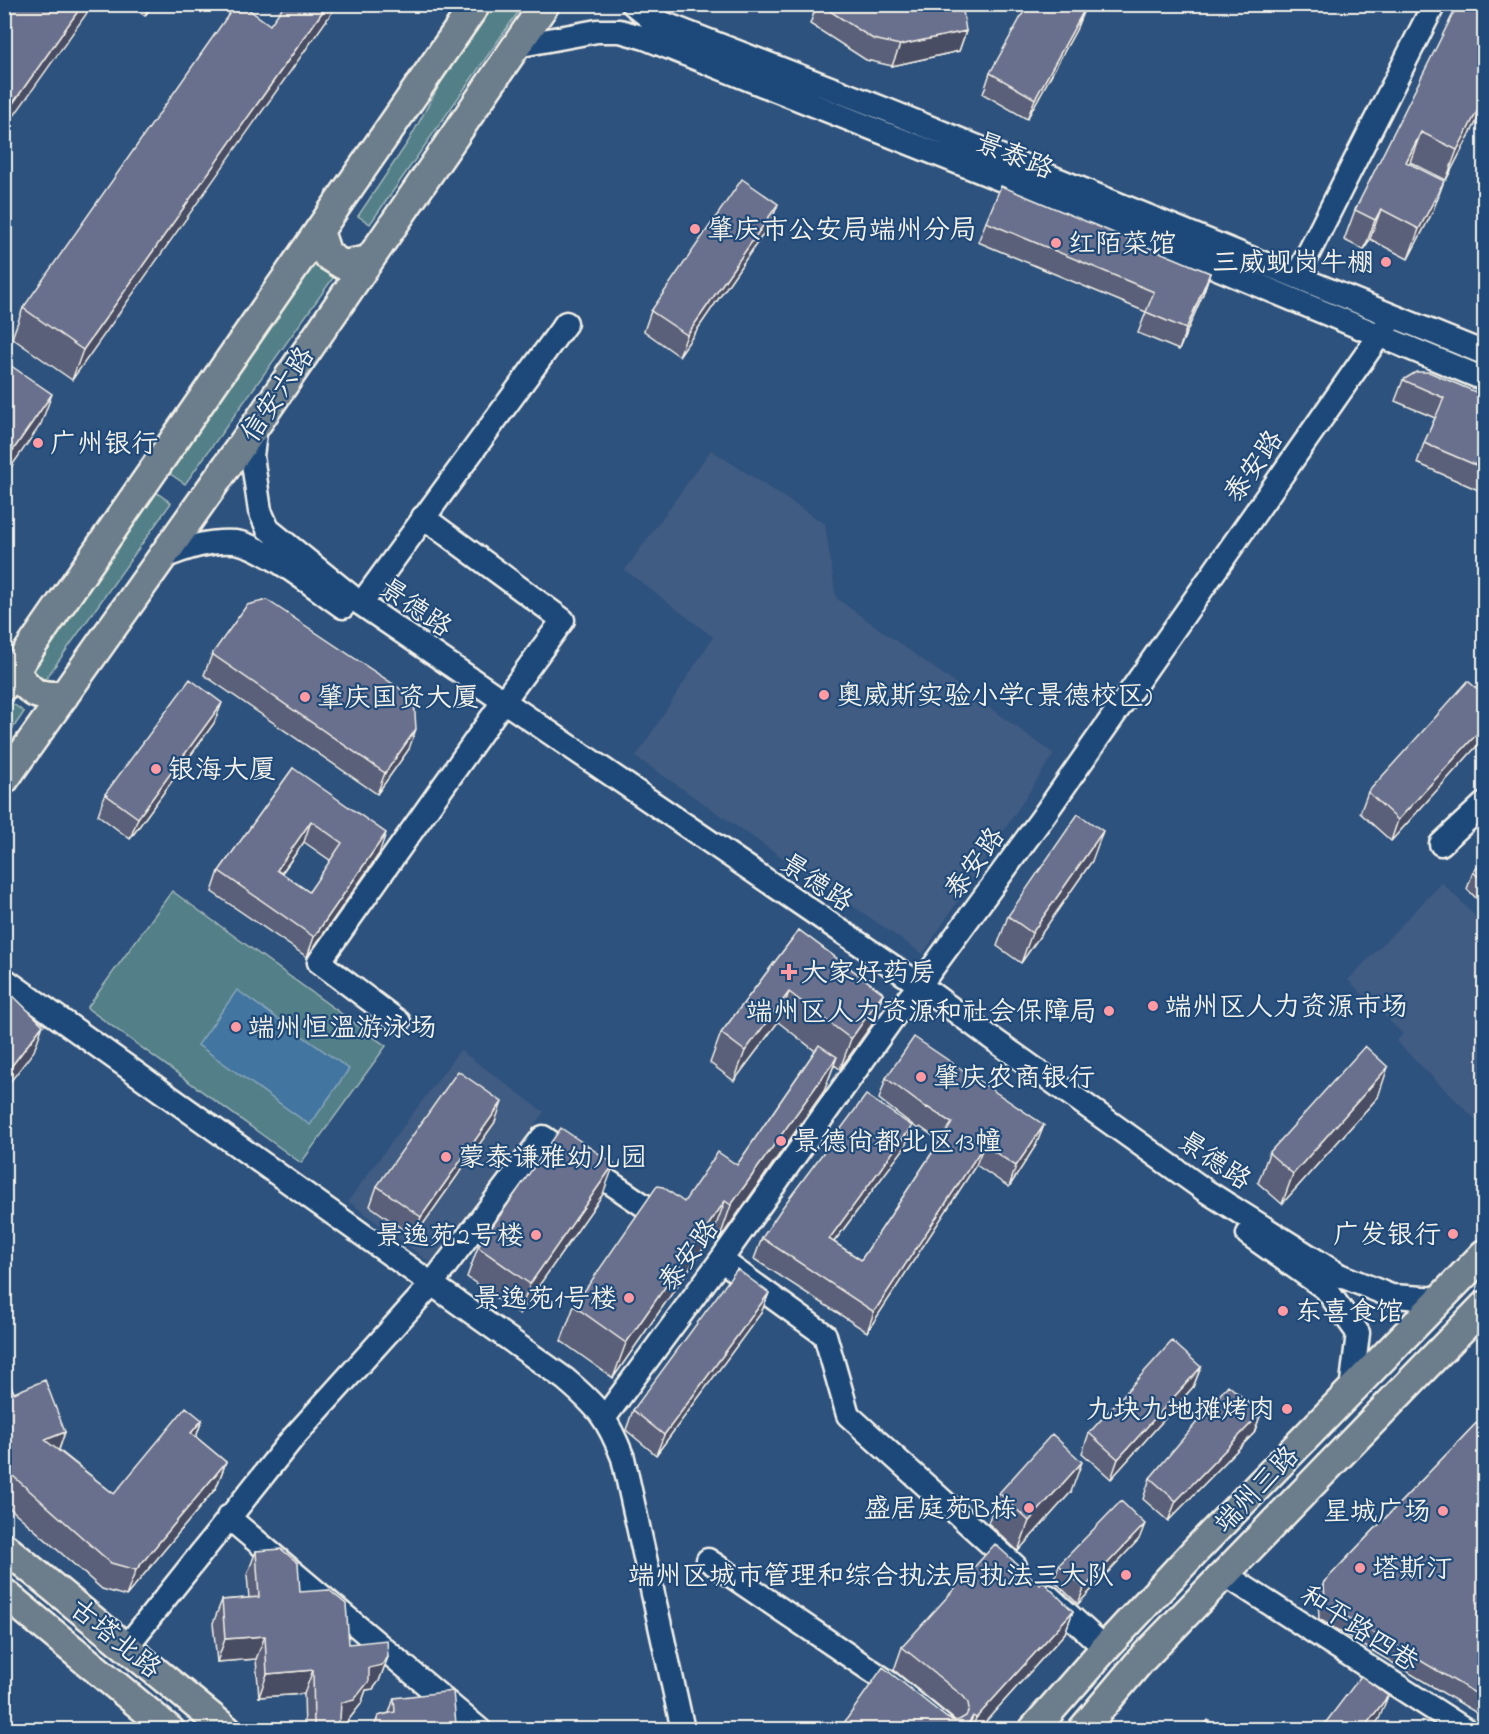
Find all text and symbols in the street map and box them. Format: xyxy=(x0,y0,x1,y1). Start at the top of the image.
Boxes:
street label: 景泰路 xyxy=(969,124,1059,191)
place label: 肇庆市公安局端州分局 xyxy=(707,212,977,251)
marker: 肇庆市公安局端州分局 xyxy=(688,222,702,236)
place label: 红陌菜馆 xyxy=(1068,226,1176,265)
marker: 红陌菜馆 xyxy=(1049,236,1063,250)
place label: 三威蚬岗牛棚 xyxy=(1212,245,1374,284)
marker: 三威蚬岗牛棚 xyxy=(1379,255,1393,269)
street label: 信安六路 xyxy=(233,340,325,451)
street label: 泰安路 xyxy=(1216,423,1294,512)
place label: 广州银行 xyxy=(50,426,158,465)
marker: 广州银行 xyxy=(31,436,45,450)
street label: 景德路 xyxy=(370,570,459,648)
place label: 奥威斯实验小学(景德校区) xyxy=(836,678,1152,717)
place label: 肇庆国资大厦 xyxy=(317,680,479,719)
marker: 奥威斯实验小学(景德校区) xyxy=(817,688,831,702)
marker: 肇庆国资大厦 xyxy=(298,690,312,704)
place label: 银海大厦 xyxy=(168,752,276,791)
marker: 银海大厦 xyxy=(149,762,163,776)
street label: 泰安路 xyxy=(936,820,1016,909)
street label: 景德路 xyxy=(771,845,860,923)
place label: 大家好药房 xyxy=(801,955,936,994)
marker: 大家好药房 xyxy=(782,965,796,979)
place label: 端州区人力资源市场 xyxy=(1165,989,1408,1028)
place label: 端州区人力资源和社会保障局 xyxy=(746,994,1097,1033)
marker: 端州区人力资源市场 xyxy=(1146,999,1160,1013)
marker: 端州区人力资源和社会保障局 xyxy=(1102,1004,1116,1018)
place label: 端州恒温游泳场 xyxy=(248,1010,437,1049)
marker: 端州恒温游泳场 xyxy=(229,1020,243,1034)
place label: 肇庆农商银行 xyxy=(933,1060,1095,1099)
marker: 肇庆农商银行 xyxy=(914,1070,928,1084)
street label: 景德路 xyxy=(1169,1123,1258,1201)
place label: 景德尚都北区13幢 xyxy=(793,1124,1002,1163)
marker: 景德尚都北区13幢 xyxy=(774,1134,788,1148)
place label: 蒙泰谦雅幼儿园 xyxy=(458,1140,647,1179)
marker: 蒙泰谦雅幼儿园 xyxy=(439,1150,453,1164)
street label: 泰安路 xyxy=(650,1212,730,1301)
place label: 广发银行 xyxy=(1333,1217,1441,1256)
place label: 景逸苑2号楼 xyxy=(376,1218,524,1257)
marker: 广发银行 xyxy=(1446,1227,1460,1241)
marker: 景逸苑2号楼 xyxy=(529,1228,543,1242)
place label: 景逸苑1号楼 xyxy=(473,1281,617,1320)
marker: 景逸苑1号楼 xyxy=(622,1291,636,1305)
place label: 东喜食馆 xyxy=(1295,1294,1403,1333)
marker: 东喜食馆 xyxy=(1276,1304,1290,1318)
place label: 九块九地摊烤肉 xyxy=(1086,1392,1275,1431)
marker: 九块九地摊烤肉 xyxy=(1280,1402,1294,1416)
street label: 端州三路 xyxy=(1206,1438,1309,1543)
place label: 盛居庭苑B栋 xyxy=(864,1491,1017,1530)
place label: 星城广场 xyxy=(1323,1494,1431,1533)
marker: 盛居庭苑B栋 xyxy=(1022,1501,1036,1515)
marker: 星城广场 xyxy=(1436,1504,1450,1518)
place label: 塔斯汀 xyxy=(1372,1551,1453,1590)
place label: 端州区城市管理和综合执法局执法三大队 xyxy=(628,1558,1114,1597)
marker: 塔斯汀 xyxy=(1353,1561,1367,1575)
marker: 端州区城市管理和综合执法局执法三大队 xyxy=(1119,1568,1133,1582)
street label: 和平路四巷 xyxy=(1291,1577,1426,1683)
street label: 古塔北路 xyxy=(60,1591,169,1689)

